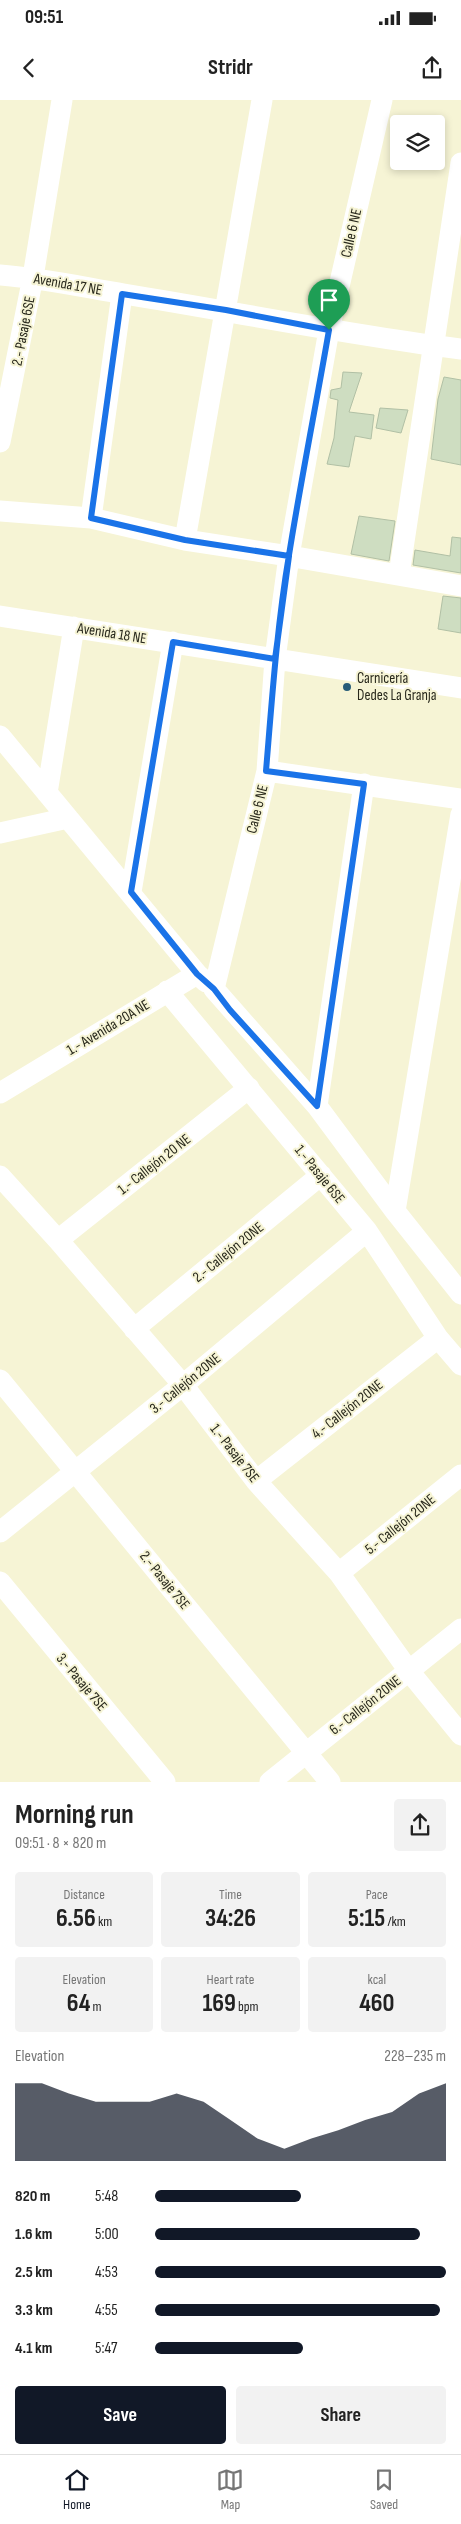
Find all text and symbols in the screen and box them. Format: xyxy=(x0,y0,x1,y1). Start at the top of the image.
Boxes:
text: 09:51 xyxy=(25,6,63,29)
icon: back xyxy=(15,54,43,82)
text: Stridr xyxy=(208,54,253,81)
icon: share xyxy=(418,54,446,82)
map controls xyxy=(390,115,445,170)
button: layers xyxy=(390,115,445,170)
street label: Calle 6 NE xyxy=(337,207,366,259)
street label: Avenida 17 NE xyxy=(31,269,104,300)
pin xyxy=(308,279,350,330)
icon: arrive xyxy=(315,286,343,314)
street label: 2.- Pasaje 6SE xyxy=(7,295,40,367)
street label: Avenida 18 NE xyxy=(75,619,148,648)
place label: Carnicería Dedes La Granja xyxy=(357,669,437,705)
marker: Carnicería Dedes La Granja xyxy=(341,681,353,693)
street label: Calle 6 NE xyxy=(242,783,273,835)
street label: 1.- Avenida 20A NE xyxy=(63,995,153,1060)
street label: 1.- Callejón 20 NE xyxy=(114,1130,195,1199)
street label: 1.- Pasaje 6SE xyxy=(290,1141,349,1207)
street label: 2.- Callejón 20NE xyxy=(189,1218,268,1287)
street label: 3.- Callejón 20NE xyxy=(146,1349,225,1418)
street label: 4.- Callejón 20NE xyxy=(308,1375,387,1443)
street label: 1.- Pasaje 7SE xyxy=(206,1420,263,1486)
street label: 5.- Callejón 20NE xyxy=(361,1490,440,1559)
street label: 2.- Pasaje 7SE xyxy=(135,1547,194,1613)
street label: 3.- Pasaje 7SE xyxy=(52,1650,111,1715)
street label: 6.- Callejón 20NE xyxy=(326,1671,405,1739)
text: Morning run xyxy=(15,1798,134,1831)
button: share xyxy=(394,1799,446,1851)
text: 09:51 · 8 × 820 m xyxy=(15,1834,106,1853)
text: Distance xyxy=(64,1886,105,1903)
text: Time xyxy=(219,1886,242,1903)
text: Pace xyxy=(366,1886,388,1903)
text: 6.56 xyxy=(56,1903,96,1934)
text: 34:26 xyxy=(205,1903,256,1934)
text: 5:15 xyxy=(348,1903,385,1934)
text: km xyxy=(96,1913,112,1930)
text: /km xyxy=(385,1913,406,1930)
text: Elevation xyxy=(63,1971,106,1988)
text: Heart rate xyxy=(207,1971,254,1988)
text: kcal xyxy=(368,1971,386,1988)
text: 64 xyxy=(67,1988,90,2019)
text: 169 xyxy=(202,1988,236,2019)
text: 460 xyxy=(359,1988,394,2019)
text: m xyxy=(90,1998,102,2015)
text: bpm xyxy=(236,1998,259,2015)
text: Elevation xyxy=(15,2047,64,2066)
text: 228–235 m xyxy=(384,2047,446,2066)
text: 820 m xyxy=(15,2187,50,2206)
text: 5:48 xyxy=(95,2187,118,2206)
text: 1.6 km xyxy=(15,2225,52,2244)
text: 5:00 xyxy=(95,2225,119,2244)
text: 2.5 km xyxy=(15,2263,53,2282)
text: 4:53 xyxy=(95,2263,118,2282)
text: 3.3 km xyxy=(15,2301,53,2320)
text: 4:55 xyxy=(95,2301,118,2320)
text: 4.1 km xyxy=(15,2339,52,2358)
text: 5:47 xyxy=(95,2339,117,2358)
button: Save xyxy=(15,2386,226,2444)
button: Share xyxy=(236,2386,446,2444)
tab: Home xyxy=(63,2466,91,2513)
tab: Map xyxy=(216,2466,244,2513)
tab: Saved xyxy=(370,2466,398,2513)

